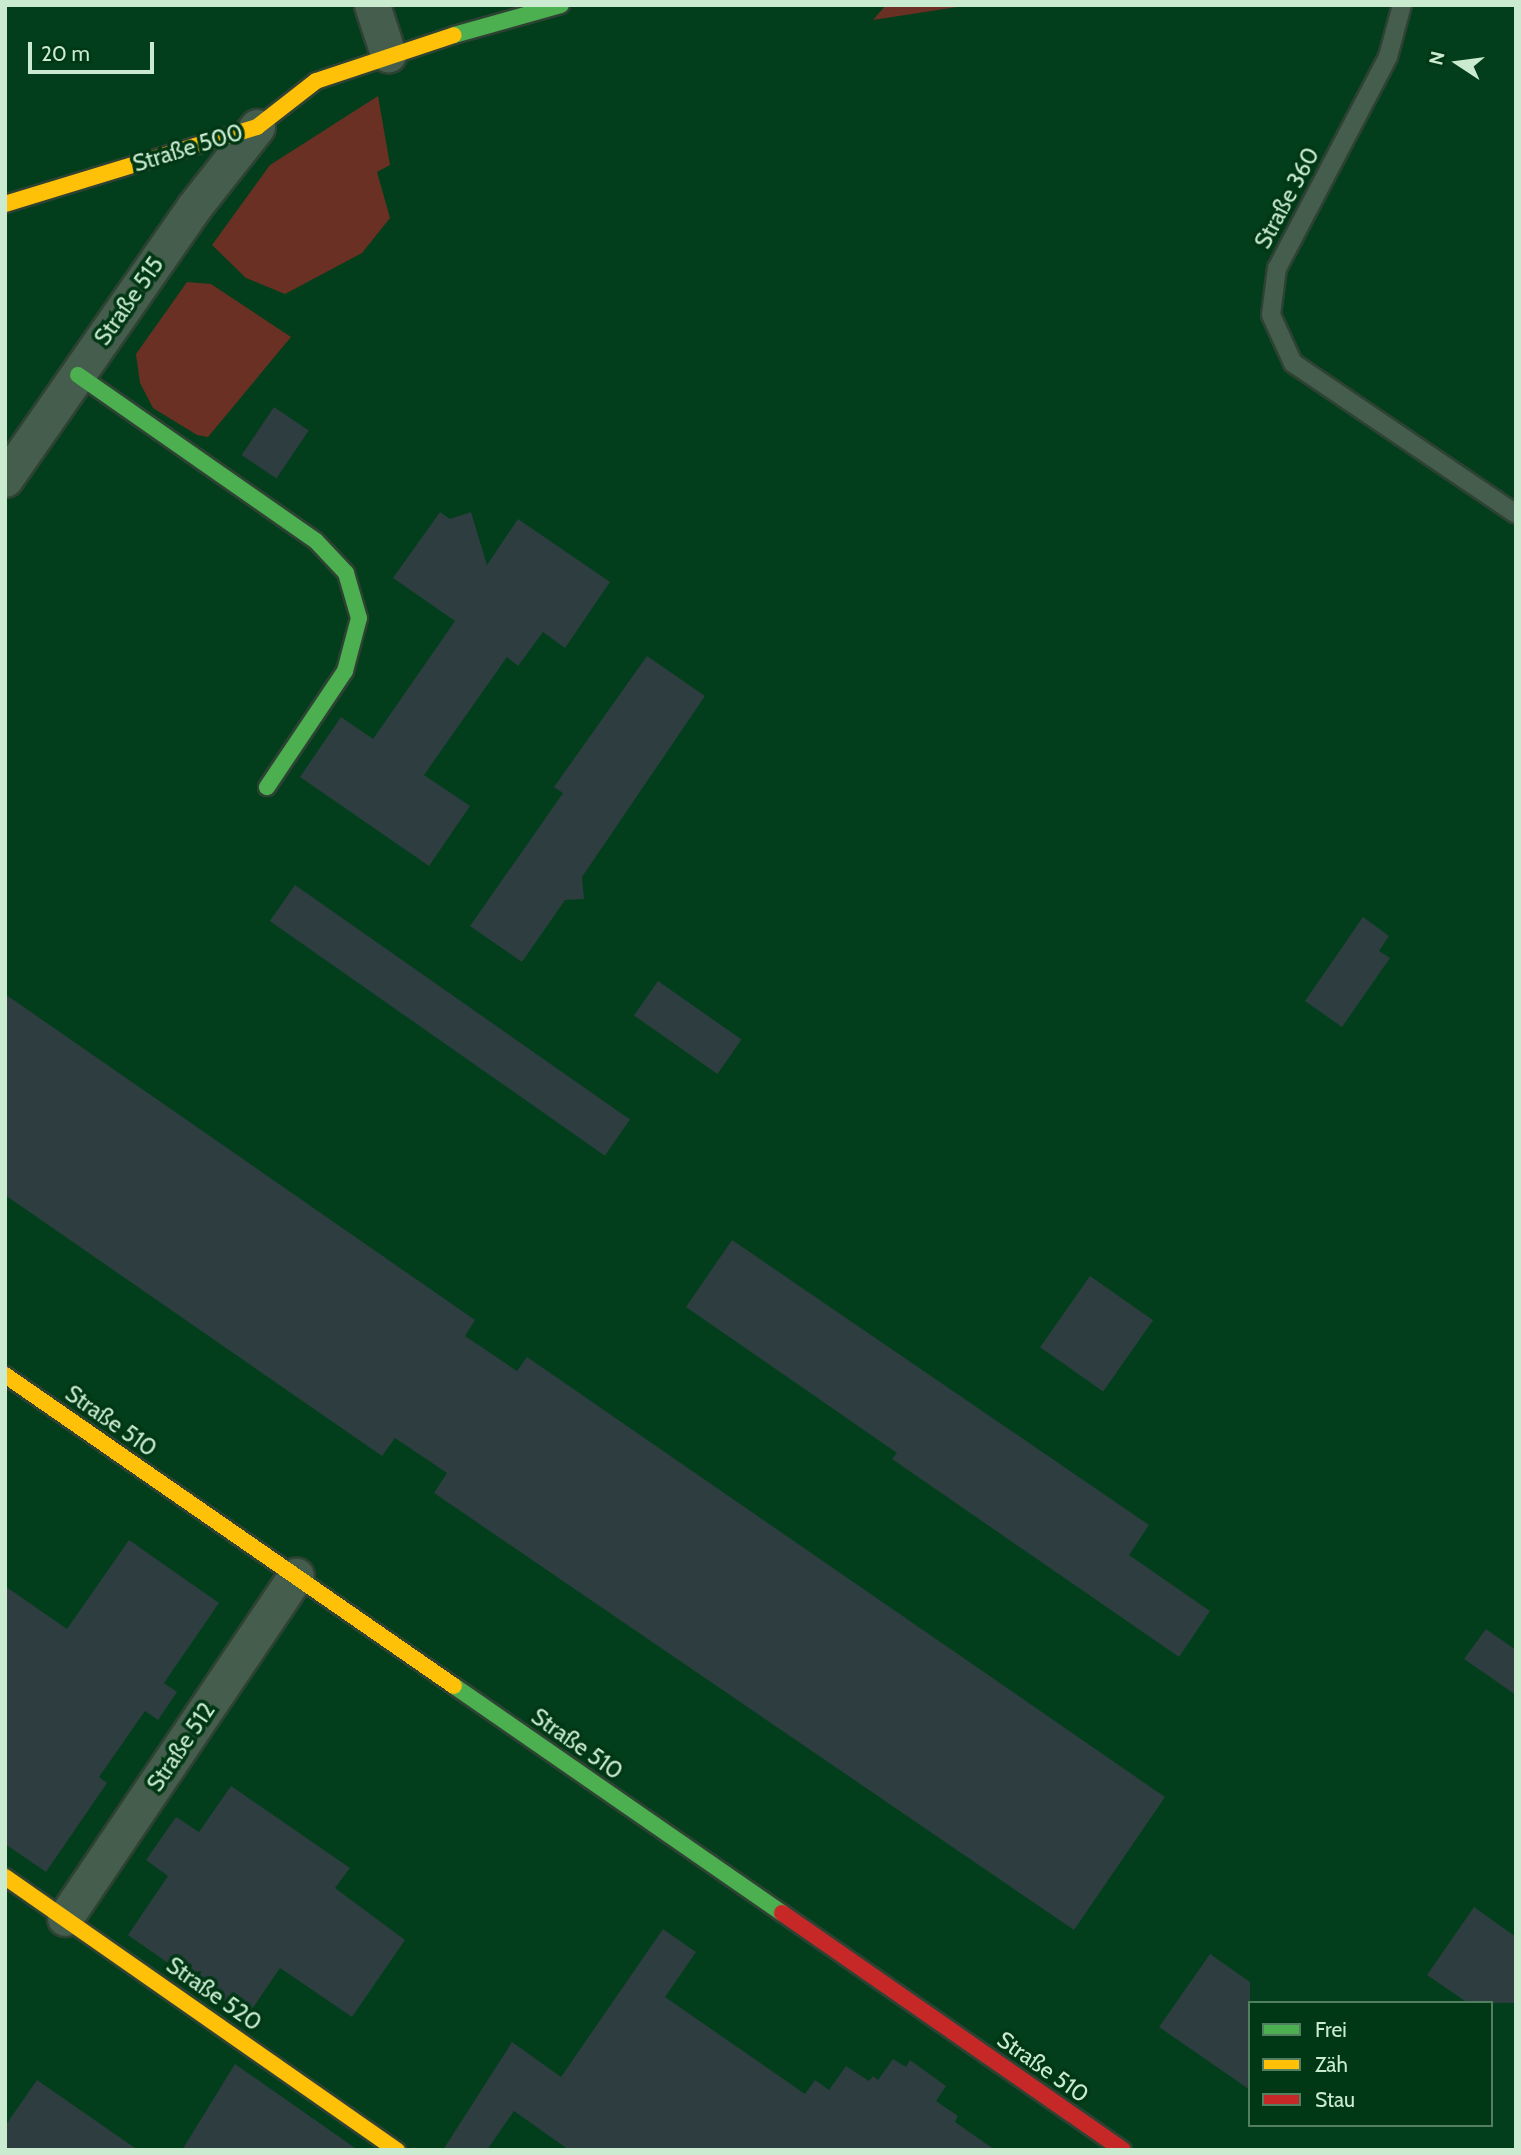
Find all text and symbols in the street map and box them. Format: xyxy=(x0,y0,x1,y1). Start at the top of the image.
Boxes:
scale bar xyxy=(32,28,158,72)
north arrow xyxy=(1423,28,1493,98)
text: 20 m xyxy=(41,41,90,66)
text: N xyxy=(1424,49,1450,67)
street label: Straße 500 xyxy=(130,118,246,178)
street label: Straße 360 xyxy=(1249,143,1325,253)
street label: Straße 515 xyxy=(89,252,169,350)
street label: Straße 510 xyxy=(60,1380,162,1462)
street label: Straße 512 xyxy=(141,1697,221,1797)
street label: Straße 510 xyxy=(526,1703,628,1785)
street label: Straße 520 xyxy=(161,1951,267,2037)
legend xyxy=(1248,2001,1493,2127)
text: Frei xyxy=(1315,2017,1347,2042)
street label: Straße 510 xyxy=(992,2026,1094,2108)
text: Zäh xyxy=(1315,2052,1348,2077)
text: Stau xyxy=(1315,2087,1355,2112)

